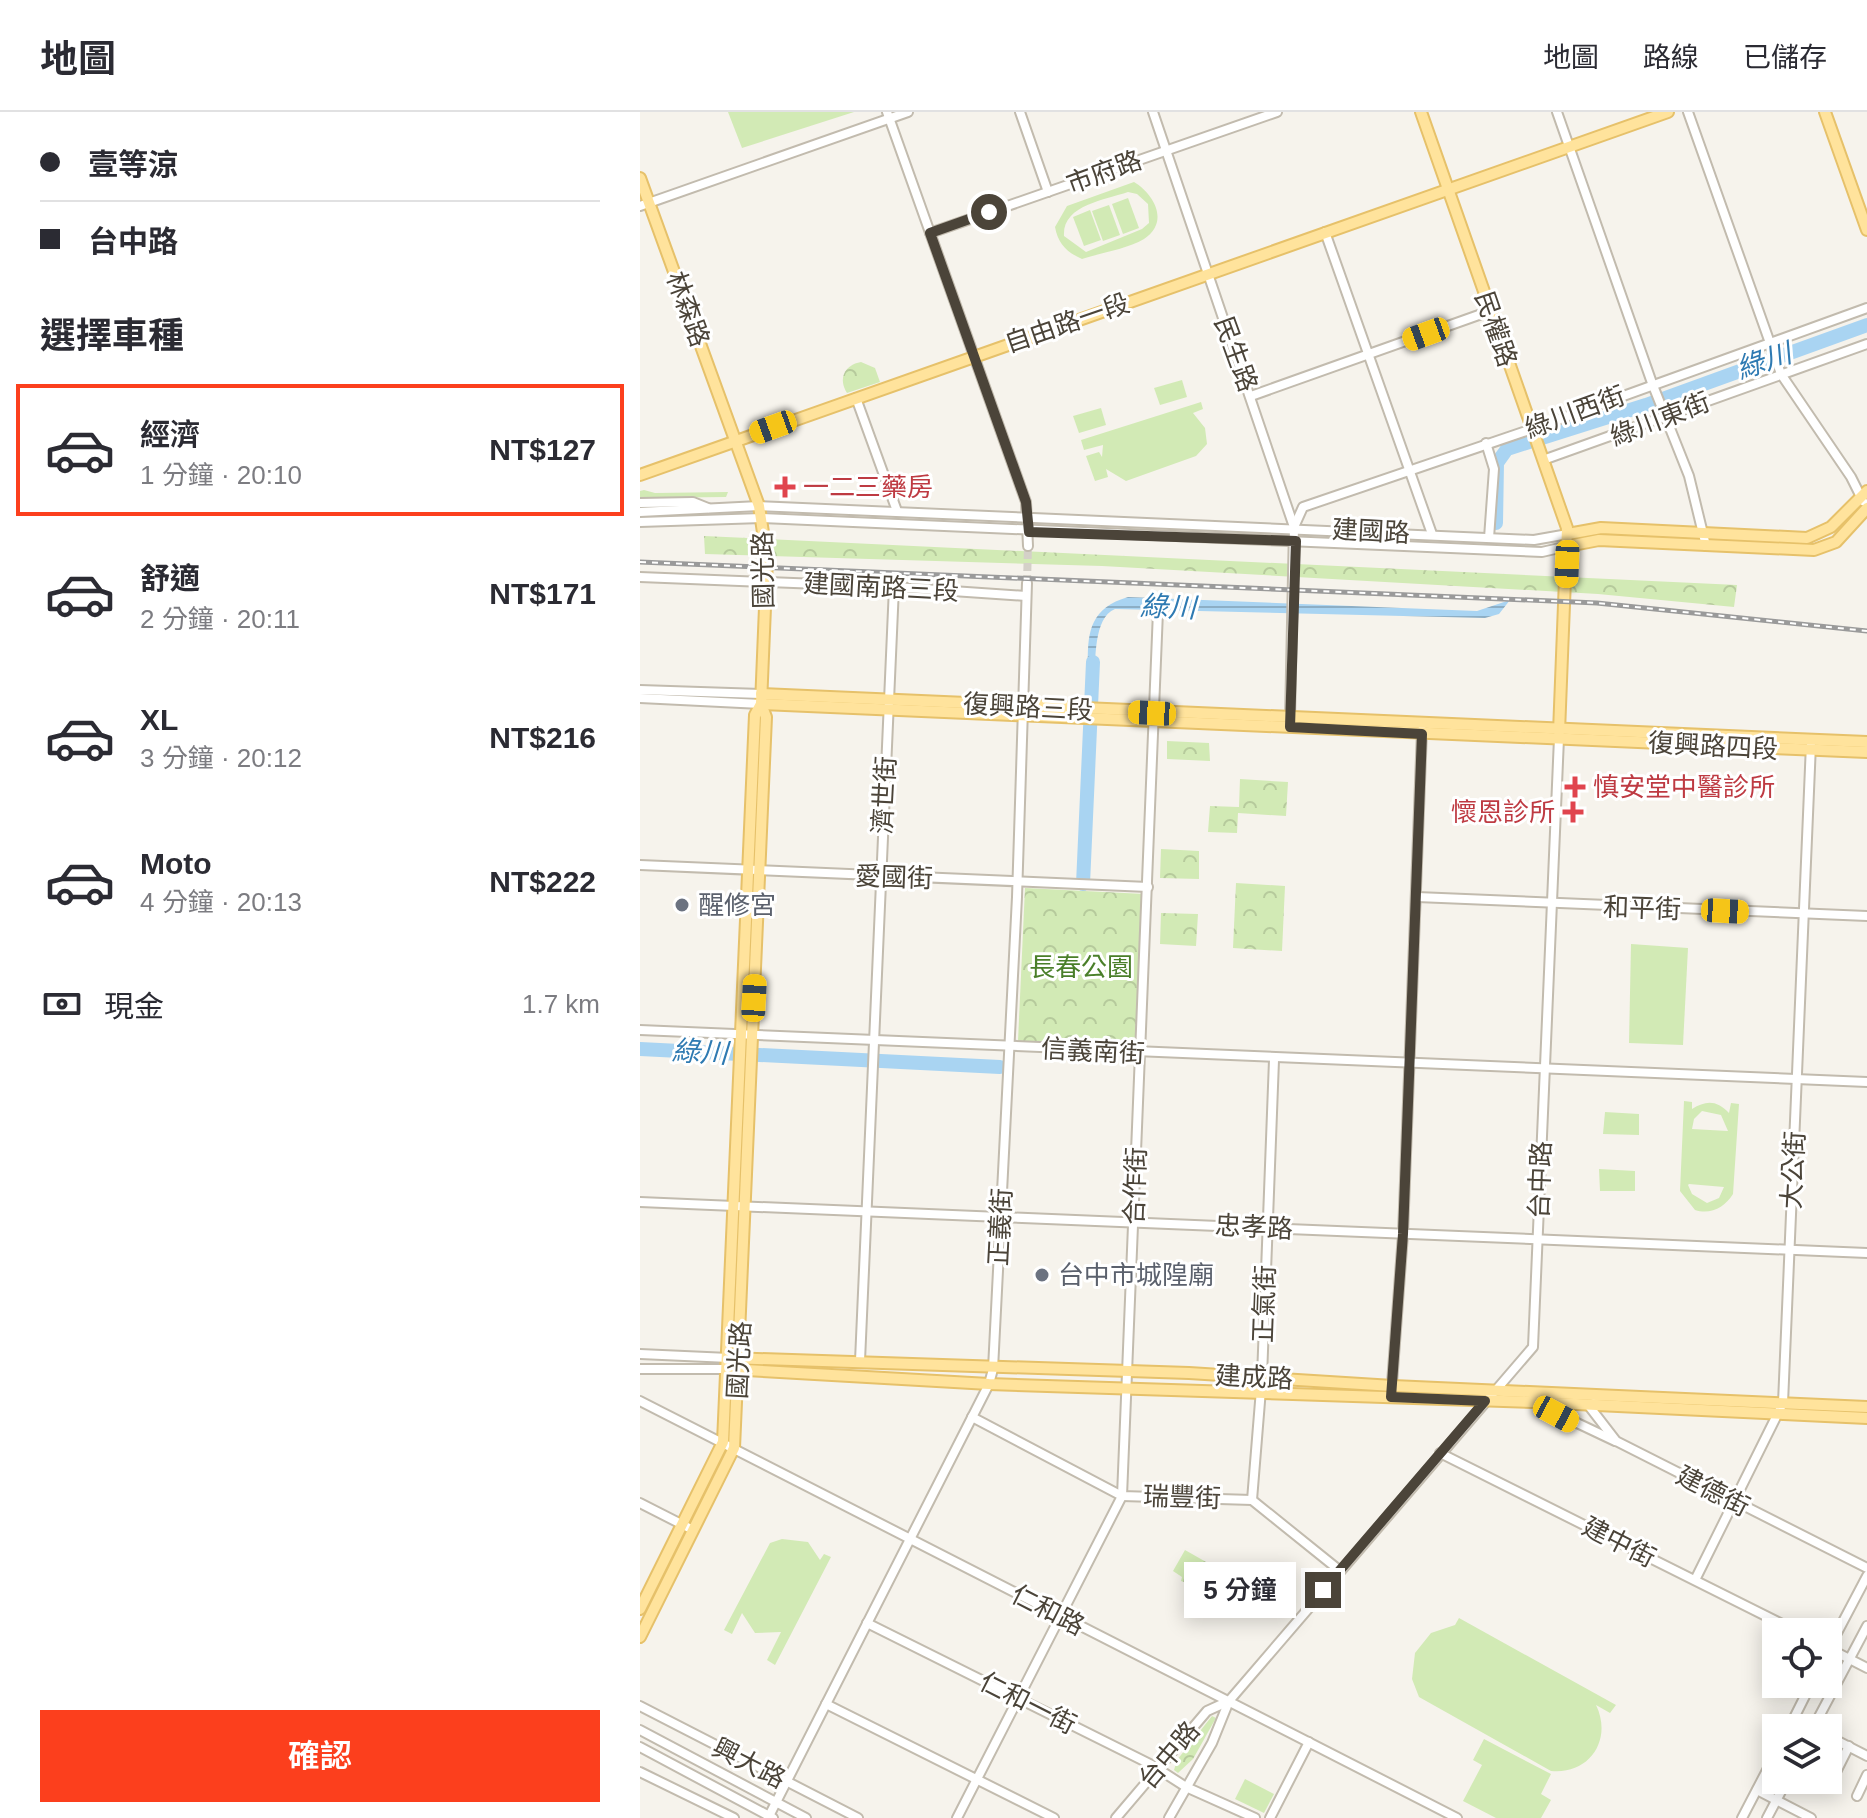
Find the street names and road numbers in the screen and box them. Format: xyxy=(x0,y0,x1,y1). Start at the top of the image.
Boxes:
street label: 市府路 xyxy=(1062,145,1146,199)
street label: 林森路 xyxy=(661,267,715,351)
street label: 民權路 xyxy=(1469,287,1523,371)
street label: 自由路一段 xyxy=(1001,288,1133,358)
street label: 民生路 xyxy=(1209,312,1263,396)
street label: 綠川西街 xyxy=(1521,380,1629,444)
street label: 綠川東街 xyxy=(1606,386,1714,452)
street label: 建國路 xyxy=(1331,514,1411,548)
street label: 國光路 xyxy=(747,531,779,609)
street label: 建國南路三段 xyxy=(802,568,960,606)
street label: 復興路三段 xyxy=(962,689,1094,725)
street label: 復興路四段 xyxy=(1647,728,1779,764)
street label: 濟世街 xyxy=(867,755,901,835)
street label: 愛國街 xyxy=(854,861,934,893)
street label: 和平街 xyxy=(1602,892,1682,924)
street label: 信義南街 xyxy=(1040,1033,1146,1069)
street label: 大公街 xyxy=(1776,1130,1810,1210)
street label: 台中路 xyxy=(1524,1140,1556,1220)
street label: 合作街 xyxy=(1119,1146,1151,1226)
street label: 正義街 xyxy=(983,1187,1017,1267)
street label: 忠孝路 xyxy=(1214,1210,1294,1244)
street label: 正氣街 xyxy=(1248,1264,1280,1344)
street label: 國光路 xyxy=(722,1320,756,1400)
street label: 建成路 xyxy=(1214,1360,1294,1394)
street label: 建德街 xyxy=(1671,1460,1755,1522)
street label: 瑞豐街 xyxy=(1142,1481,1222,1513)
street label: 建中街 xyxy=(1577,1511,1661,1573)
street label: 仁和路 xyxy=(1006,1579,1090,1641)
street label: 仁和一街 xyxy=(975,1666,1081,1740)
street label: 台中路 xyxy=(1132,1715,1206,1795)
street label: 興大路 xyxy=(707,1732,791,1794)

